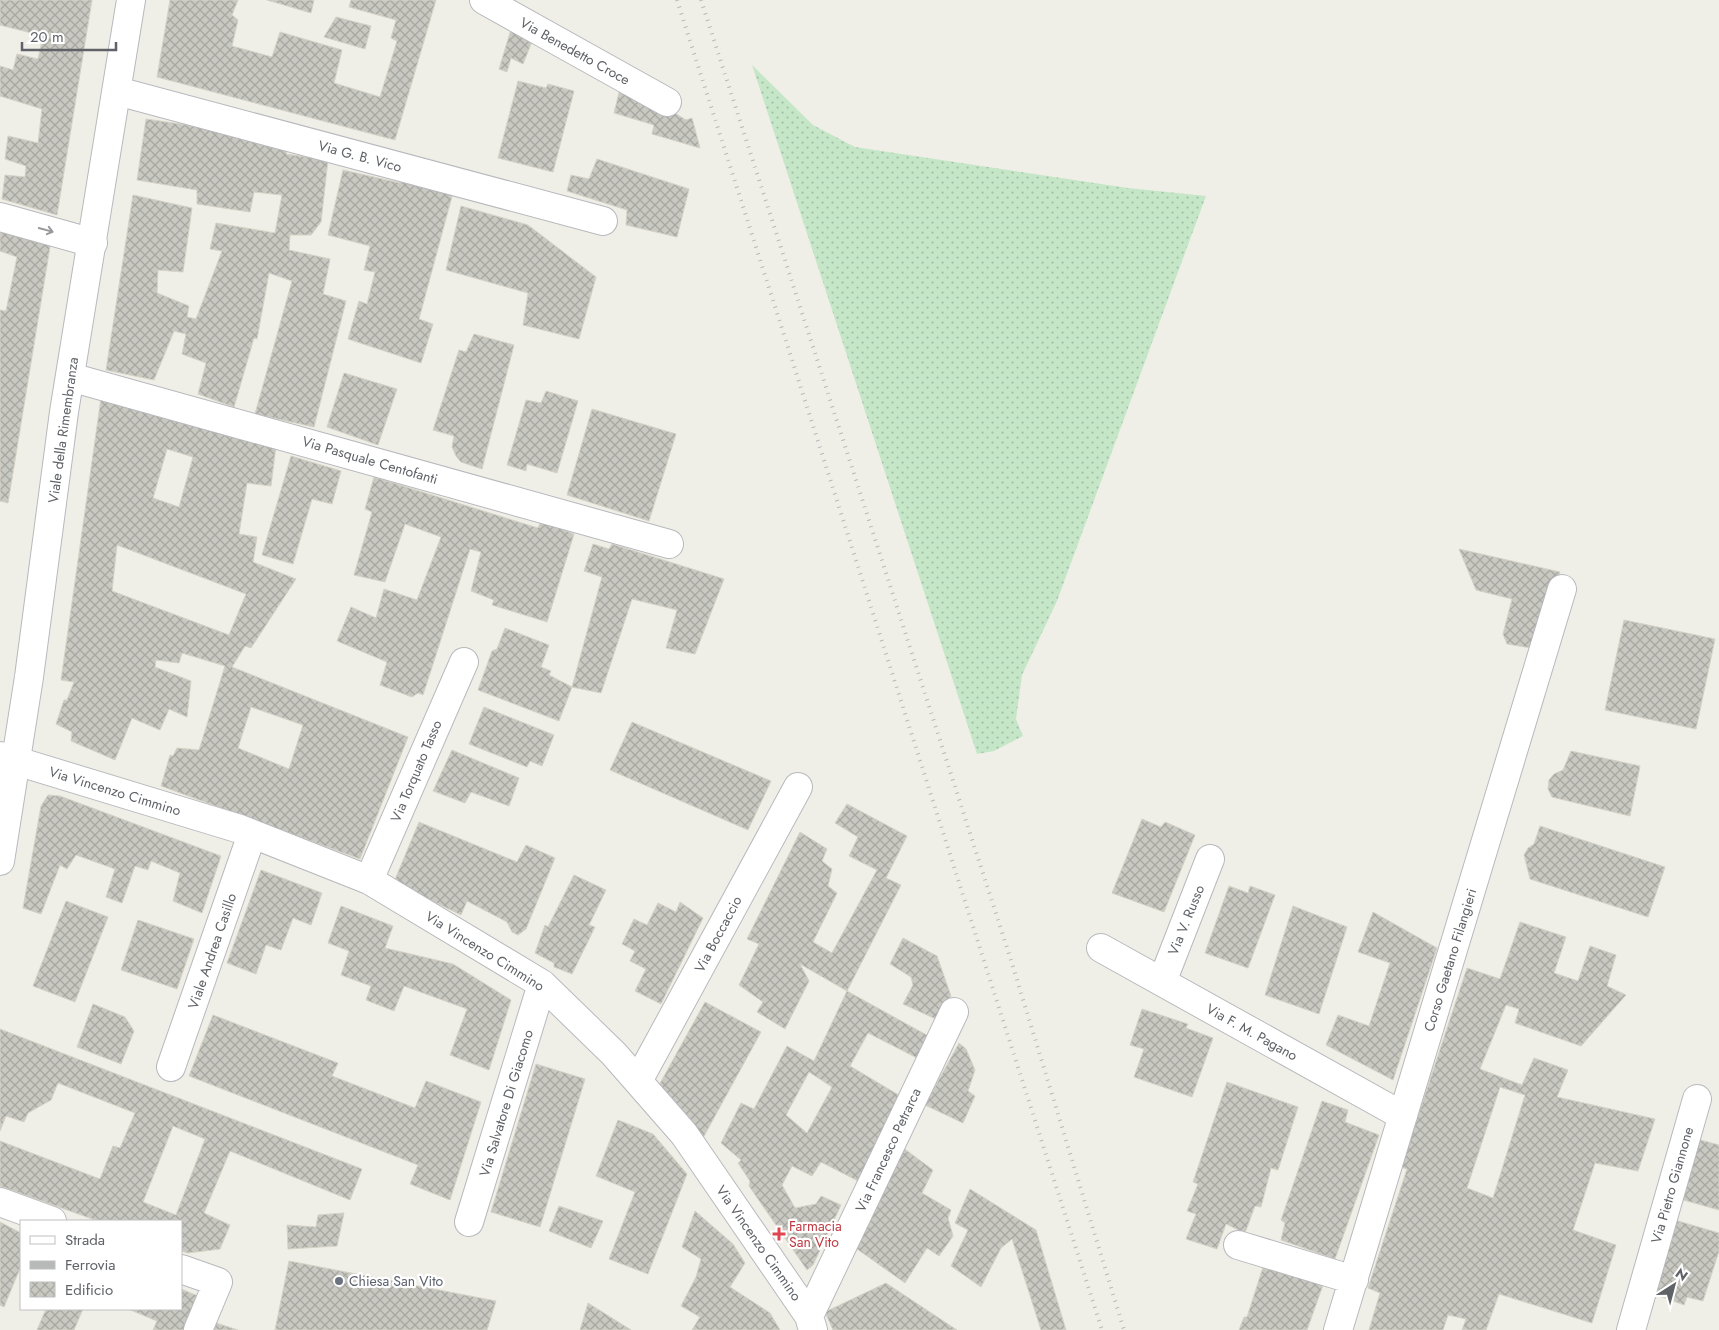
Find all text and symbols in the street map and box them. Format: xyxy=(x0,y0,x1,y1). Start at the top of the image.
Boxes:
street label: Via Benedetto Croce xyxy=(516,12,634,90)
scale bar xyxy=(22,20,116,52)
text: 20 m xyxy=(30,26,64,48)
street label: Via G. B. Vico xyxy=(316,135,404,177)
one-way arrow xyxy=(38,226,54,236)
street label: Viale della Rimembranza xyxy=(43,356,83,504)
street label: Via Pasquale Centofanti xyxy=(300,431,440,489)
street label: Via Torquato Tasso xyxy=(385,717,447,825)
street label: Via Vincenzo Cimmino xyxy=(47,761,184,821)
street label: Via V. Russo xyxy=(1163,882,1209,958)
street label: Corso Gaetano Filangieri xyxy=(1419,886,1481,1034)
street label: Viale Andrea Casillo xyxy=(183,890,241,1012)
street label: Via Boccaccio xyxy=(689,892,747,976)
street label: Via Vincenzo Cimmino xyxy=(422,906,549,996)
street label: Via F. M. Pagano xyxy=(1203,999,1302,1066)
street label: Via Salvatore Di Giacomo xyxy=(474,1027,538,1179)
street label: Via Francesco Petrarca xyxy=(850,1085,926,1215)
street label: Via Pietro Giannone xyxy=(1646,1124,1698,1246)
street label: Via Vincenzo Cimmino xyxy=(711,1181,807,1305)
place label: Farmacia San Vito xyxy=(789,1216,842,1252)
legend xyxy=(20,1220,182,1310)
marker: Farmacia San Vito xyxy=(773,1228,785,1240)
text: Strada xyxy=(65,1229,105,1251)
text: Ferrovia xyxy=(65,1254,116,1276)
north arrow xyxy=(1649,1260,1699,1310)
text: N xyxy=(1671,1263,1692,1286)
place label: Chiesa San Vito xyxy=(349,1271,444,1291)
marker: Chiesa San Vito xyxy=(333,1275,345,1287)
text: Edificio xyxy=(65,1279,113,1301)

